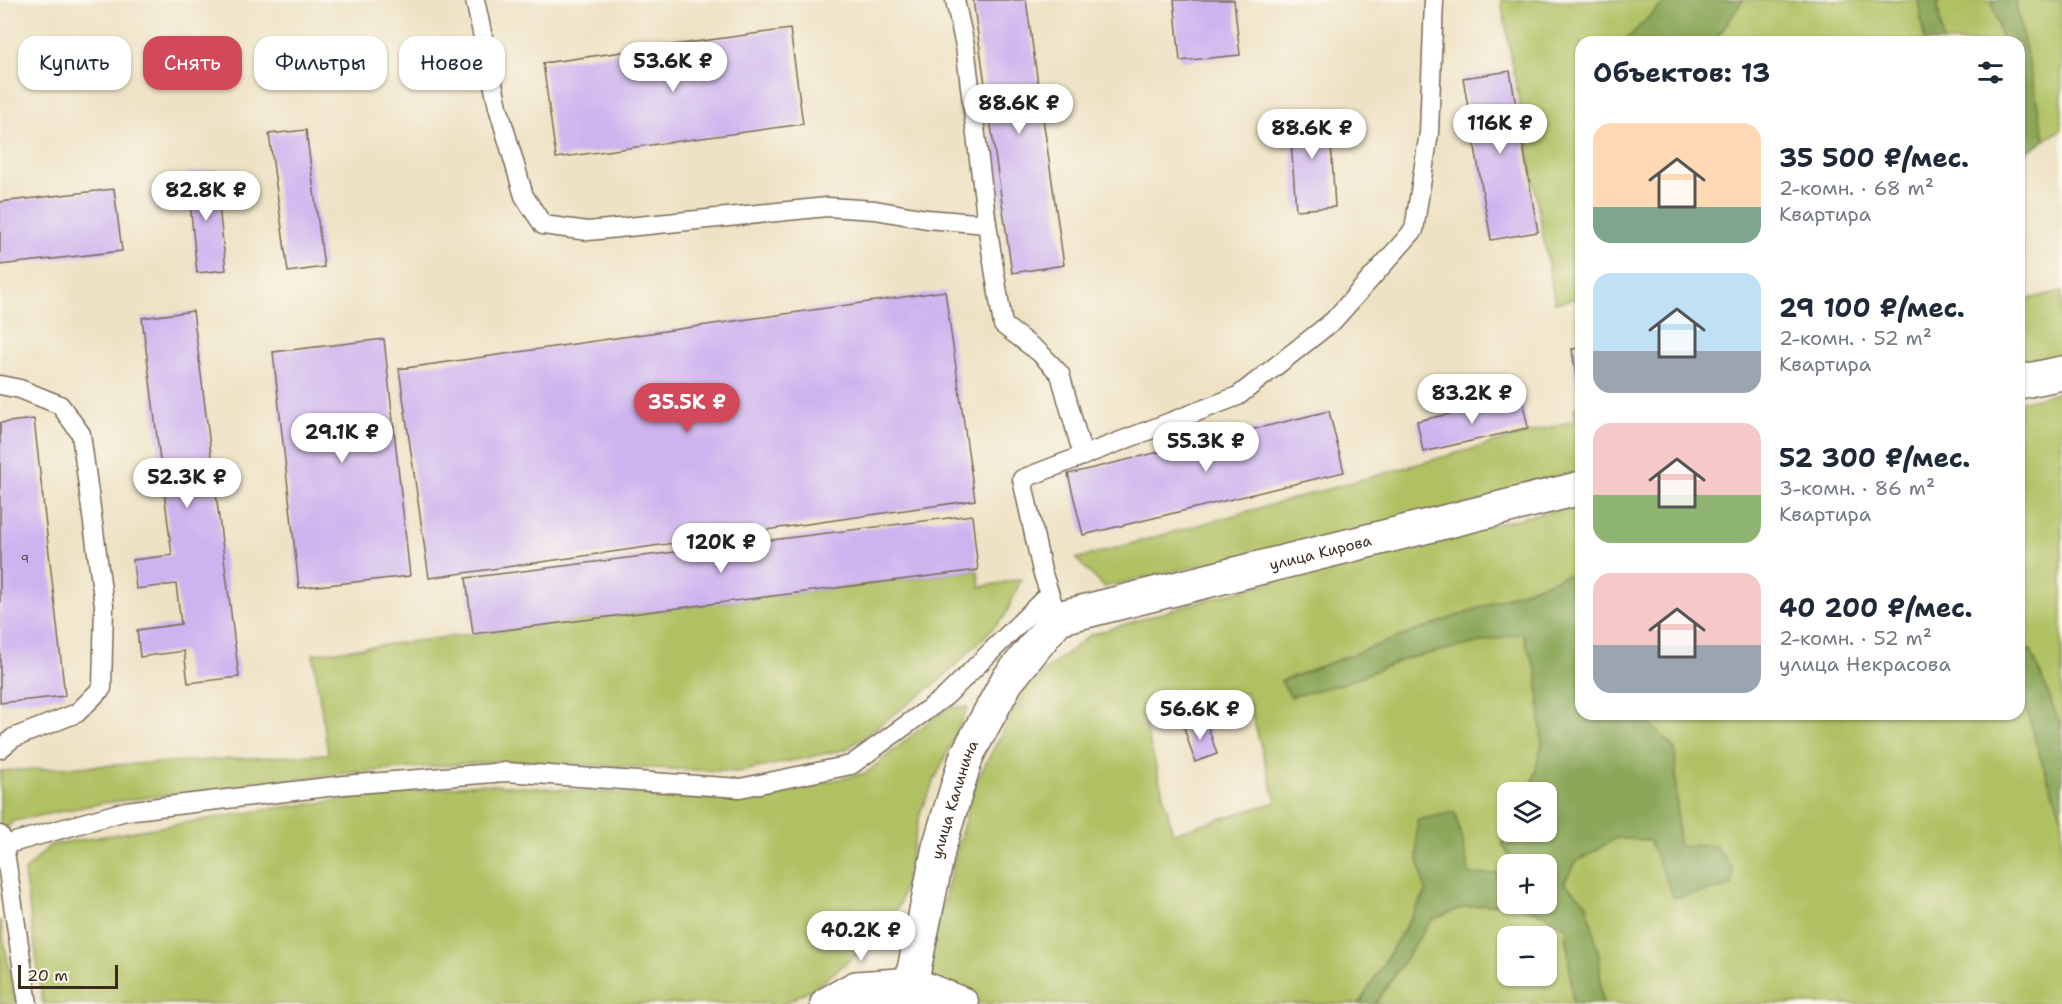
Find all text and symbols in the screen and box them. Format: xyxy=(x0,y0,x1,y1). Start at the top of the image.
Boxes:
chip: Купить xyxy=(18,36,131,90)
chip: Снять xyxy=(143,36,242,90)
chip: Фильтры xyxy=(254,36,387,90)
chip: Новое xyxy=(399,36,505,90)
pin: 53.6K ₽ xyxy=(618,42,728,93)
text: 53.6K ₽ xyxy=(633,48,713,74)
text: Объектов: 13 xyxy=(1593,55,1770,90)
icon: filters xyxy=(1974,56,2007,89)
pin: 88.6K ₽ xyxy=(964,84,1074,135)
text: 88.6K ₽ xyxy=(978,90,1060,116)
pin: 116K ₽ xyxy=(1451,104,1549,155)
pin: 88.6K ₽ xyxy=(1257,109,1367,160)
text: 116K ₽ xyxy=(1467,110,1533,136)
text: 88.6K ₽ xyxy=(1271,115,1353,141)
text: 35 500 ₽/мес. xyxy=(1779,140,1969,175)
icon: home xyxy=(1641,147,1713,219)
pin: 82.8K ₽ xyxy=(151,171,261,222)
text: 2-комн. · 68 m² xyxy=(1779,175,1934,201)
text: 82.8K ₽ xyxy=(165,177,247,203)
text: Квартира xyxy=(1779,201,1871,227)
text: 29 100 ₽/мес. xyxy=(1779,290,1965,325)
icon: home xyxy=(1641,297,1713,369)
text: 2-комн. · 52 m² xyxy=(1779,325,1932,351)
text: Квартира xyxy=(1779,351,1871,377)
pin: 83.2K ₽ xyxy=(1417,374,1527,425)
text: 83.2K ₽ xyxy=(1431,380,1513,406)
pin: 35.5K ₽ xyxy=(632,383,742,434)
text: 35.5K ₽ xyxy=(648,389,726,415)
pin: 29.1K ₽ xyxy=(287,413,397,464)
text: 29.1K ₽ xyxy=(305,419,379,445)
pin: 55.3K ₽ xyxy=(1151,422,1261,473)
text: 55.3K ₽ xyxy=(1167,428,1245,454)
text: 52 300 ₽/мес. xyxy=(1779,440,1970,475)
icon: home xyxy=(1641,447,1713,519)
pin: 52.3K ₽ xyxy=(132,458,242,509)
text: 52.3K ₽ xyxy=(147,464,227,490)
text: 3-комн. · 86 m² xyxy=(1779,475,1935,501)
text: Квартира xyxy=(1779,501,1871,527)
pin: 120K ₽ xyxy=(672,523,770,574)
text: 120K ₽ xyxy=(686,529,756,555)
street label: улица Кирова xyxy=(1267,530,1374,575)
house number: 9 xyxy=(21,551,29,567)
text: 40 200 ₽/мес. xyxy=(1779,590,1973,625)
icon: home xyxy=(1641,597,1713,669)
text: 2-комн. · 52 m² xyxy=(1779,625,1932,651)
text: улица Некрасова xyxy=(1779,651,1951,677)
pin: 56.6K ₽ xyxy=(1145,690,1255,741)
text: 56.6K ₽ xyxy=(1160,696,1240,722)
street label: улица Калинина xyxy=(927,736,984,861)
map controls xyxy=(1497,782,1557,986)
button: layers xyxy=(1497,782,1557,842)
button: + xyxy=(1497,854,1557,914)
pin: 40.2K ₽ xyxy=(806,911,916,962)
text: 40.2K ₽ xyxy=(821,917,901,943)
button: − xyxy=(1497,926,1557,986)
scale bar xyxy=(18,962,118,990)
text: 20 m xyxy=(27,965,68,986)

